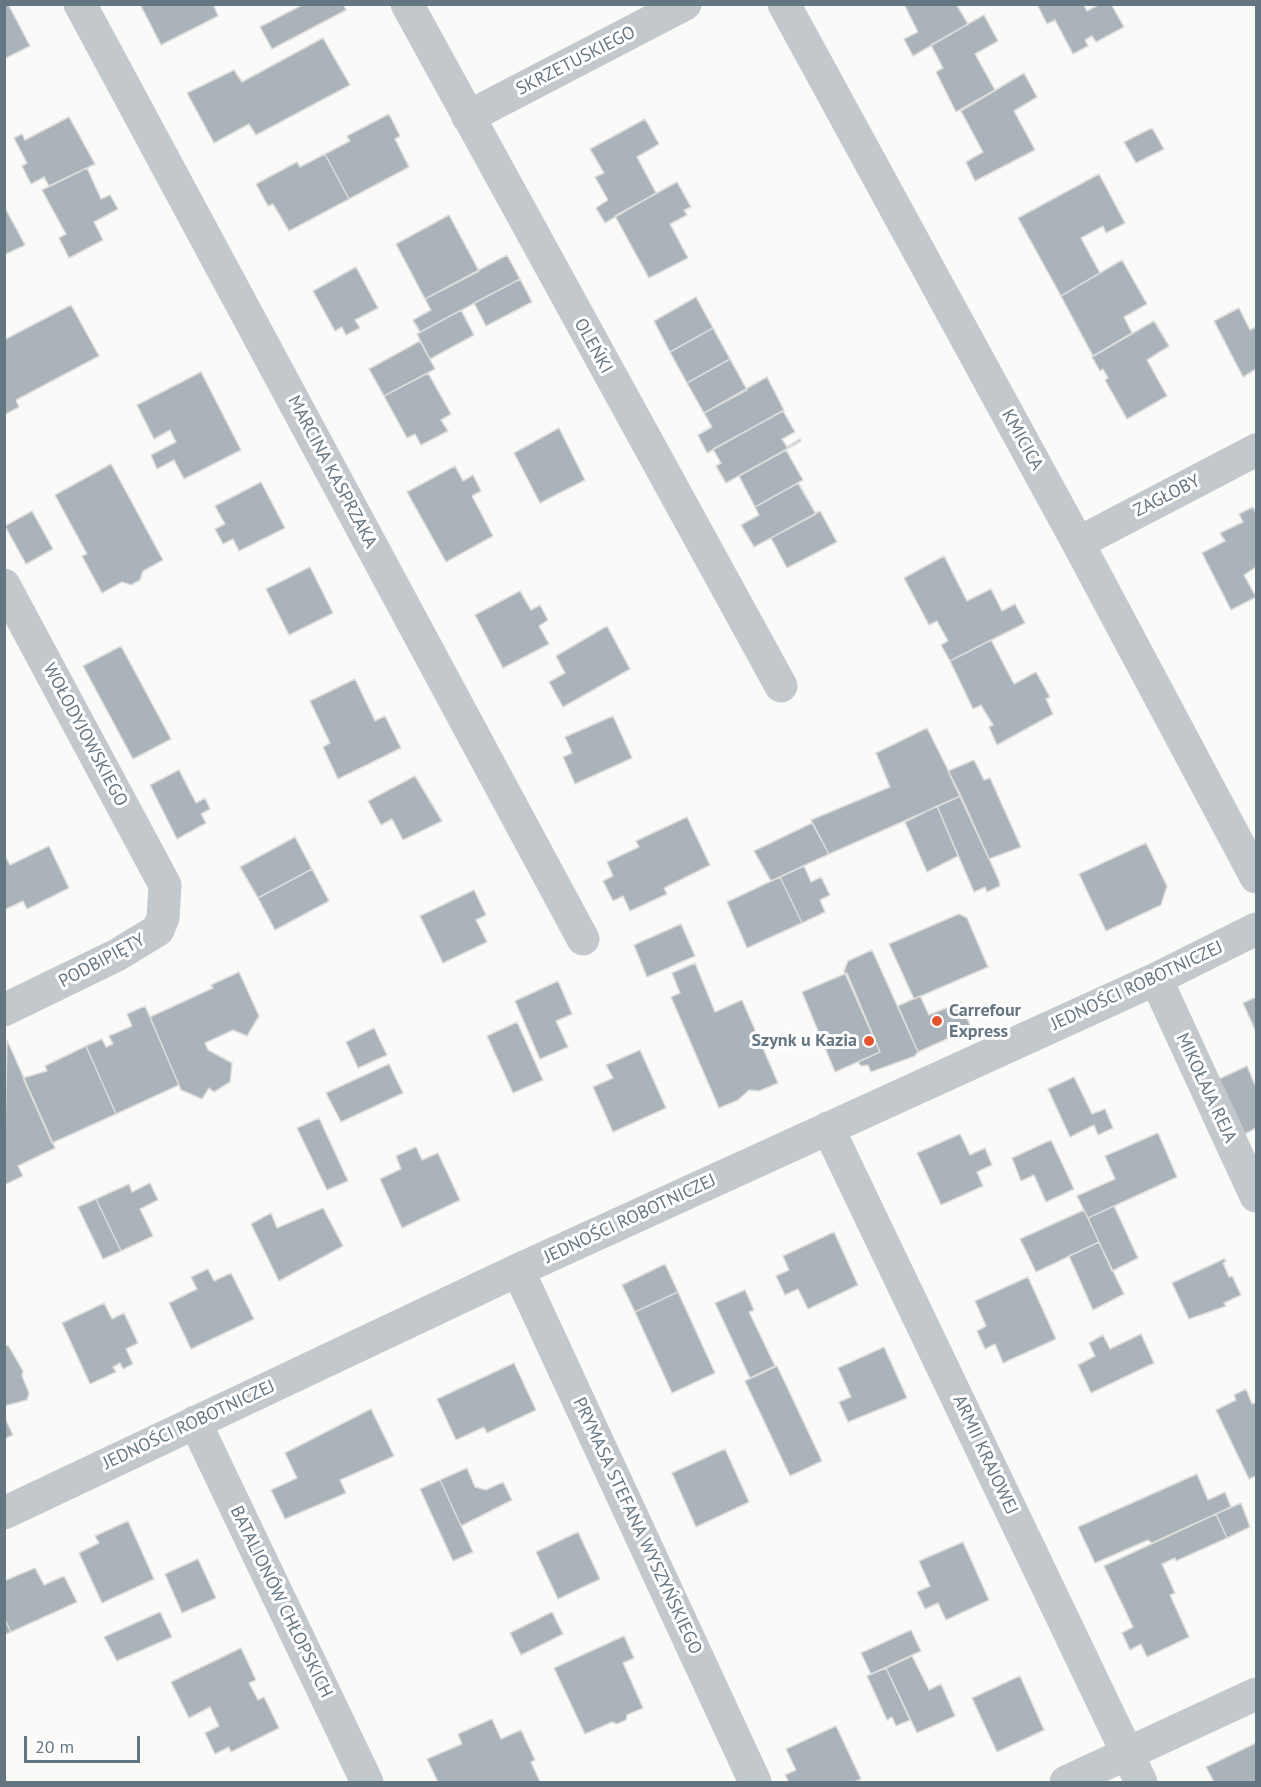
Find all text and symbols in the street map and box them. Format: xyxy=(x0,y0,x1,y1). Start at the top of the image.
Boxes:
street label: SKRZETUSKIEGO xyxy=(513,22,639,100)
street label: OLEŃKI xyxy=(569,315,617,377)
street label: MARCINA KASPRZAKA xyxy=(283,392,381,552)
street label: KMICICA xyxy=(996,406,1048,474)
street label: ZAGŁOBY xyxy=(1130,470,1204,522)
street label: WOŁODYJOWSKIEGO xyxy=(38,660,132,810)
street label: PODBIPIĘTY xyxy=(55,929,149,993)
street label: JEDNOŚCI ROBOTNICZEJ xyxy=(1048,937,1226,1035)
place label: Carrefour Express xyxy=(949,1000,1021,1042)
marker: Carrefour Express xyxy=(930,1014,944,1028)
place label: Szynk u Kazia xyxy=(751,1030,857,1052)
street label: MIKOŁAJA REJA xyxy=(1171,1030,1241,1146)
marker: Szynk u Kazia xyxy=(862,1034,876,1048)
street label: JEDNOŚCI ROBOTNICZEJ xyxy=(541,1170,719,1268)
street label: JEDNOŚCI ROBOTNICZEJ xyxy=(100,1376,278,1474)
street label: ARMII KRAJOWEJ xyxy=(948,1392,1022,1518)
street label: PRYMASA STEFANA WYSZYŃSKIEGO xyxy=(568,1394,706,1658)
street label: BATALIONÓW CHŁOPSKICH xyxy=(225,1503,337,1701)
scale bar xyxy=(27,1724,142,1762)
text: 20 m xyxy=(35,1735,74,1758)

